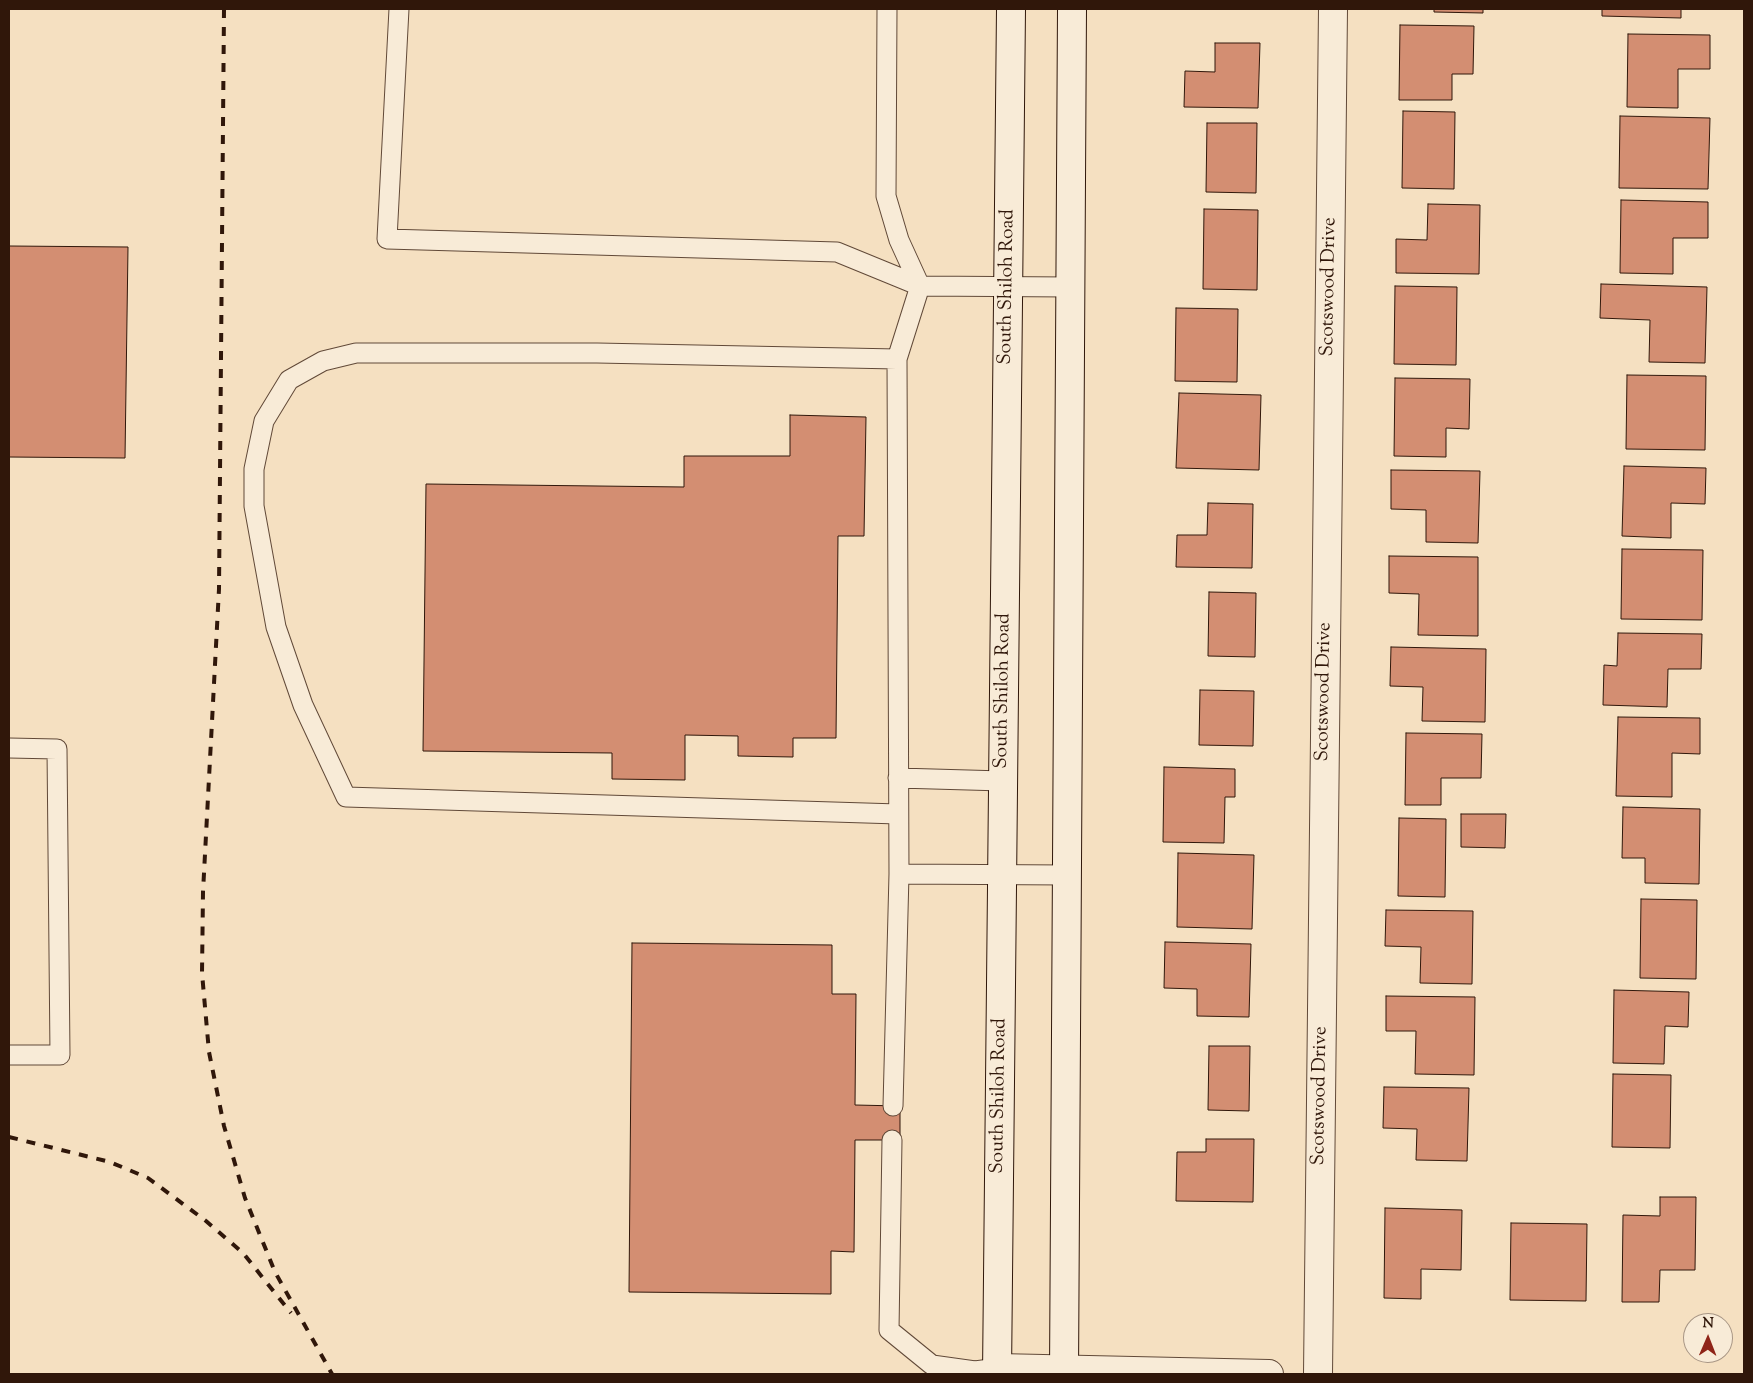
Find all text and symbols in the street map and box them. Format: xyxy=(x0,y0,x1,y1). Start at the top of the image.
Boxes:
street label: South Shiloh Road xyxy=(995,209,1021,365)
street label: Scotswood Drive xyxy=(1317,217,1343,357)
street label: South Shiloh Road xyxy=(991,613,1017,769)
street label: Scotswood Drive xyxy=(1312,622,1338,762)
street label: South Shiloh Road xyxy=(987,1018,1013,1174)
street label: Scotswood Drive xyxy=(1308,1026,1334,1166)
north arrow xyxy=(1683,1313,1733,1363)
text: N xyxy=(1702,1314,1714,1334)

